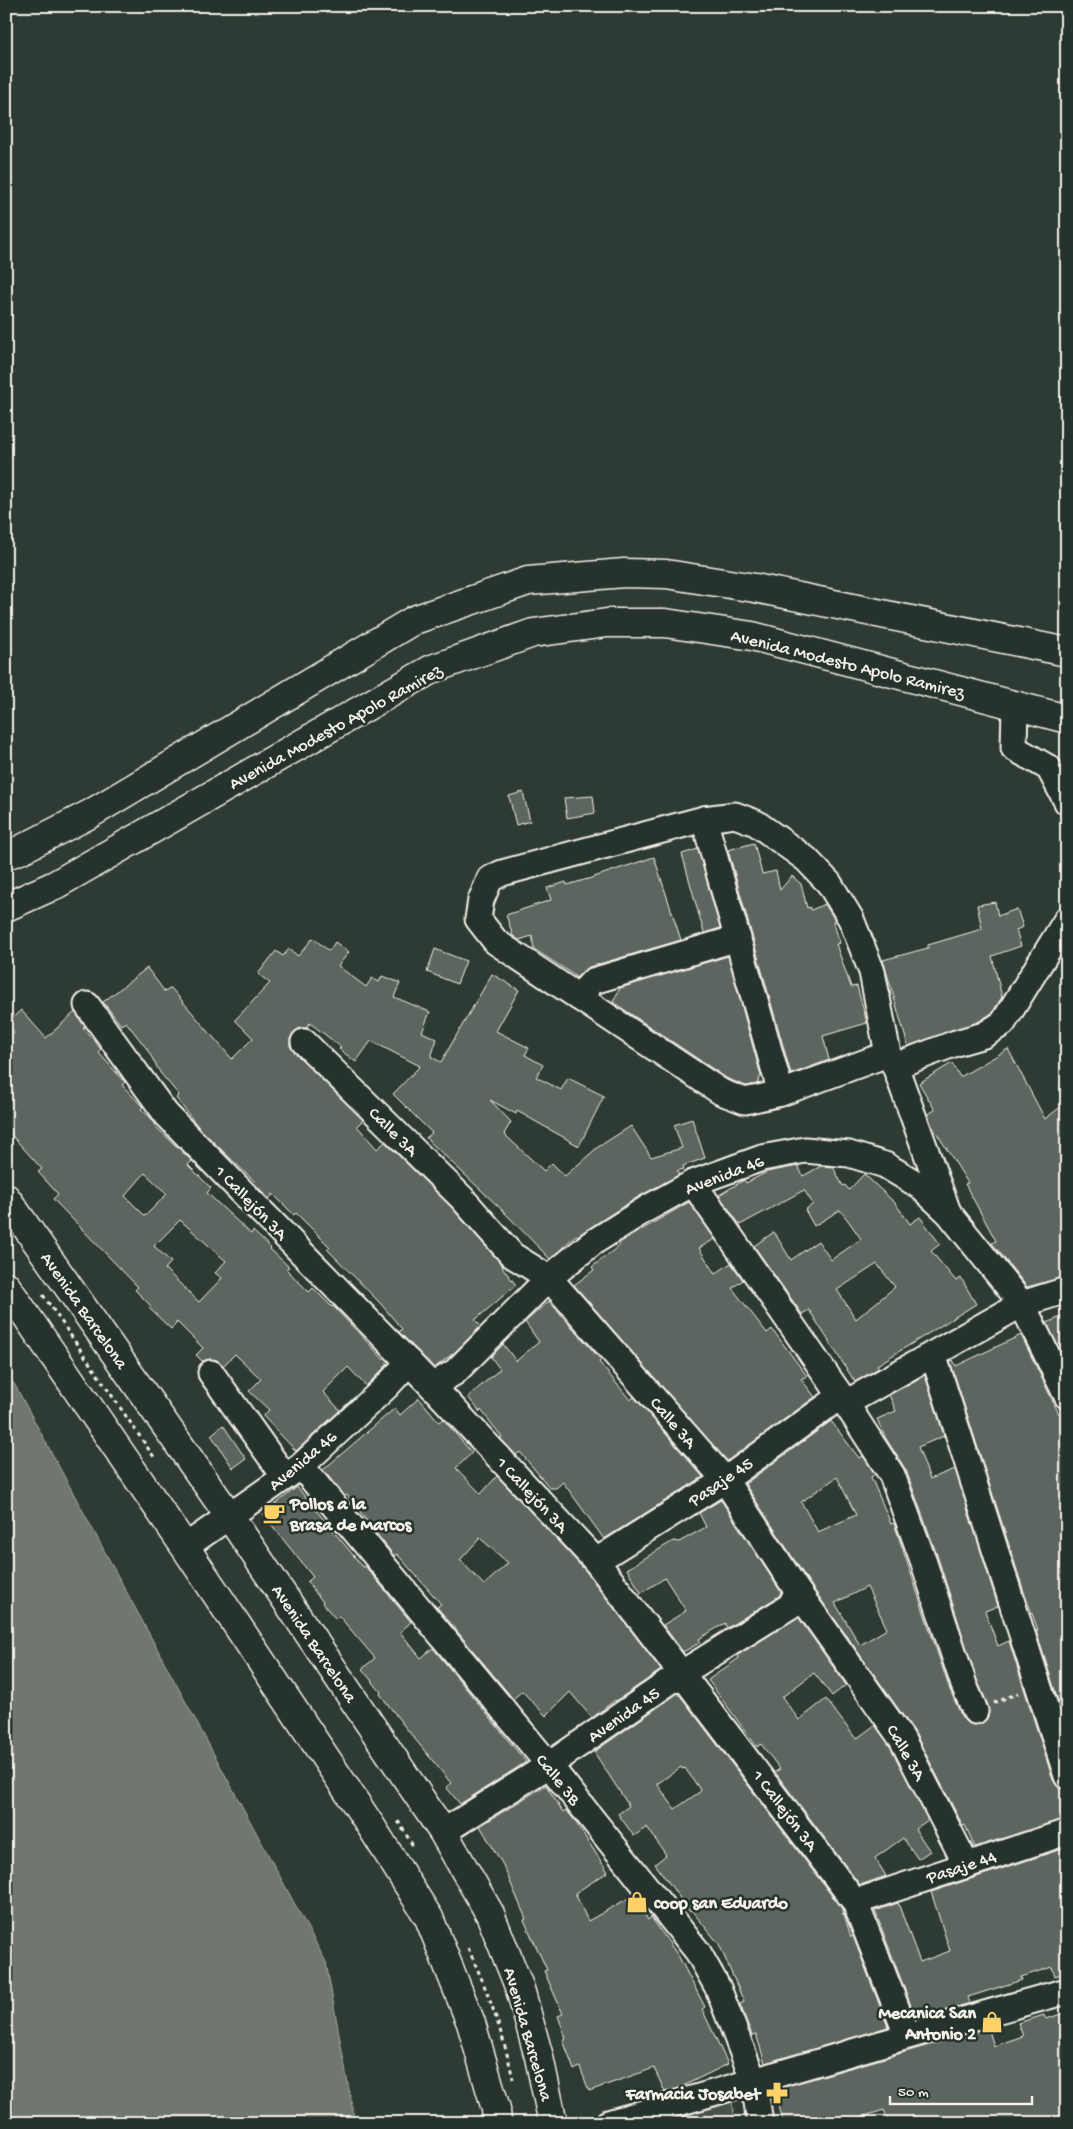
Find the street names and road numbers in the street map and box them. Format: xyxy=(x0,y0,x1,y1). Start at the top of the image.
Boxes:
street label: Avenida Modesto Apolo Ramirez xyxy=(728,626,968,705)
street label: Avenida Modesto Apolo Ramirez xyxy=(226,660,447,796)
street label: Calle 3A xyxy=(363,1104,422,1163)
street label: Avenida 46 xyxy=(683,1151,768,1201)
street label: 1 Callejón 3A xyxy=(209,1161,292,1246)
street label: Avenida Barcelona xyxy=(35,1249,132,1375)
street label: Calle 3A xyxy=(644,1394,701,1455)
street label: Avenida 46 xyxy=(265,1427,343,1497)
street label: 1 Callejón 3A xyxy=(490,1453,572,1539)
street label: Pasaje 45 xyxy=(684,1454,758,1513)
street label: Avenida Barcelona xyxy=(266,1581,361,1708)
street label: Avenida 45 xyxy=(584,1684,664,1748)
street label: Calle 3A xyxy=(880,1721,930,1786)
street label: Calle 3B xyxy=(530,1751,585,1811)
street label: 1 Callejón 3A xyxy=(746,1766,822,1857)
street label: Pasaje 44 xyxy=(923,1847,1000,1890)
street label: Avenida Barcelona xyxy=(497,1965,556,2105)

